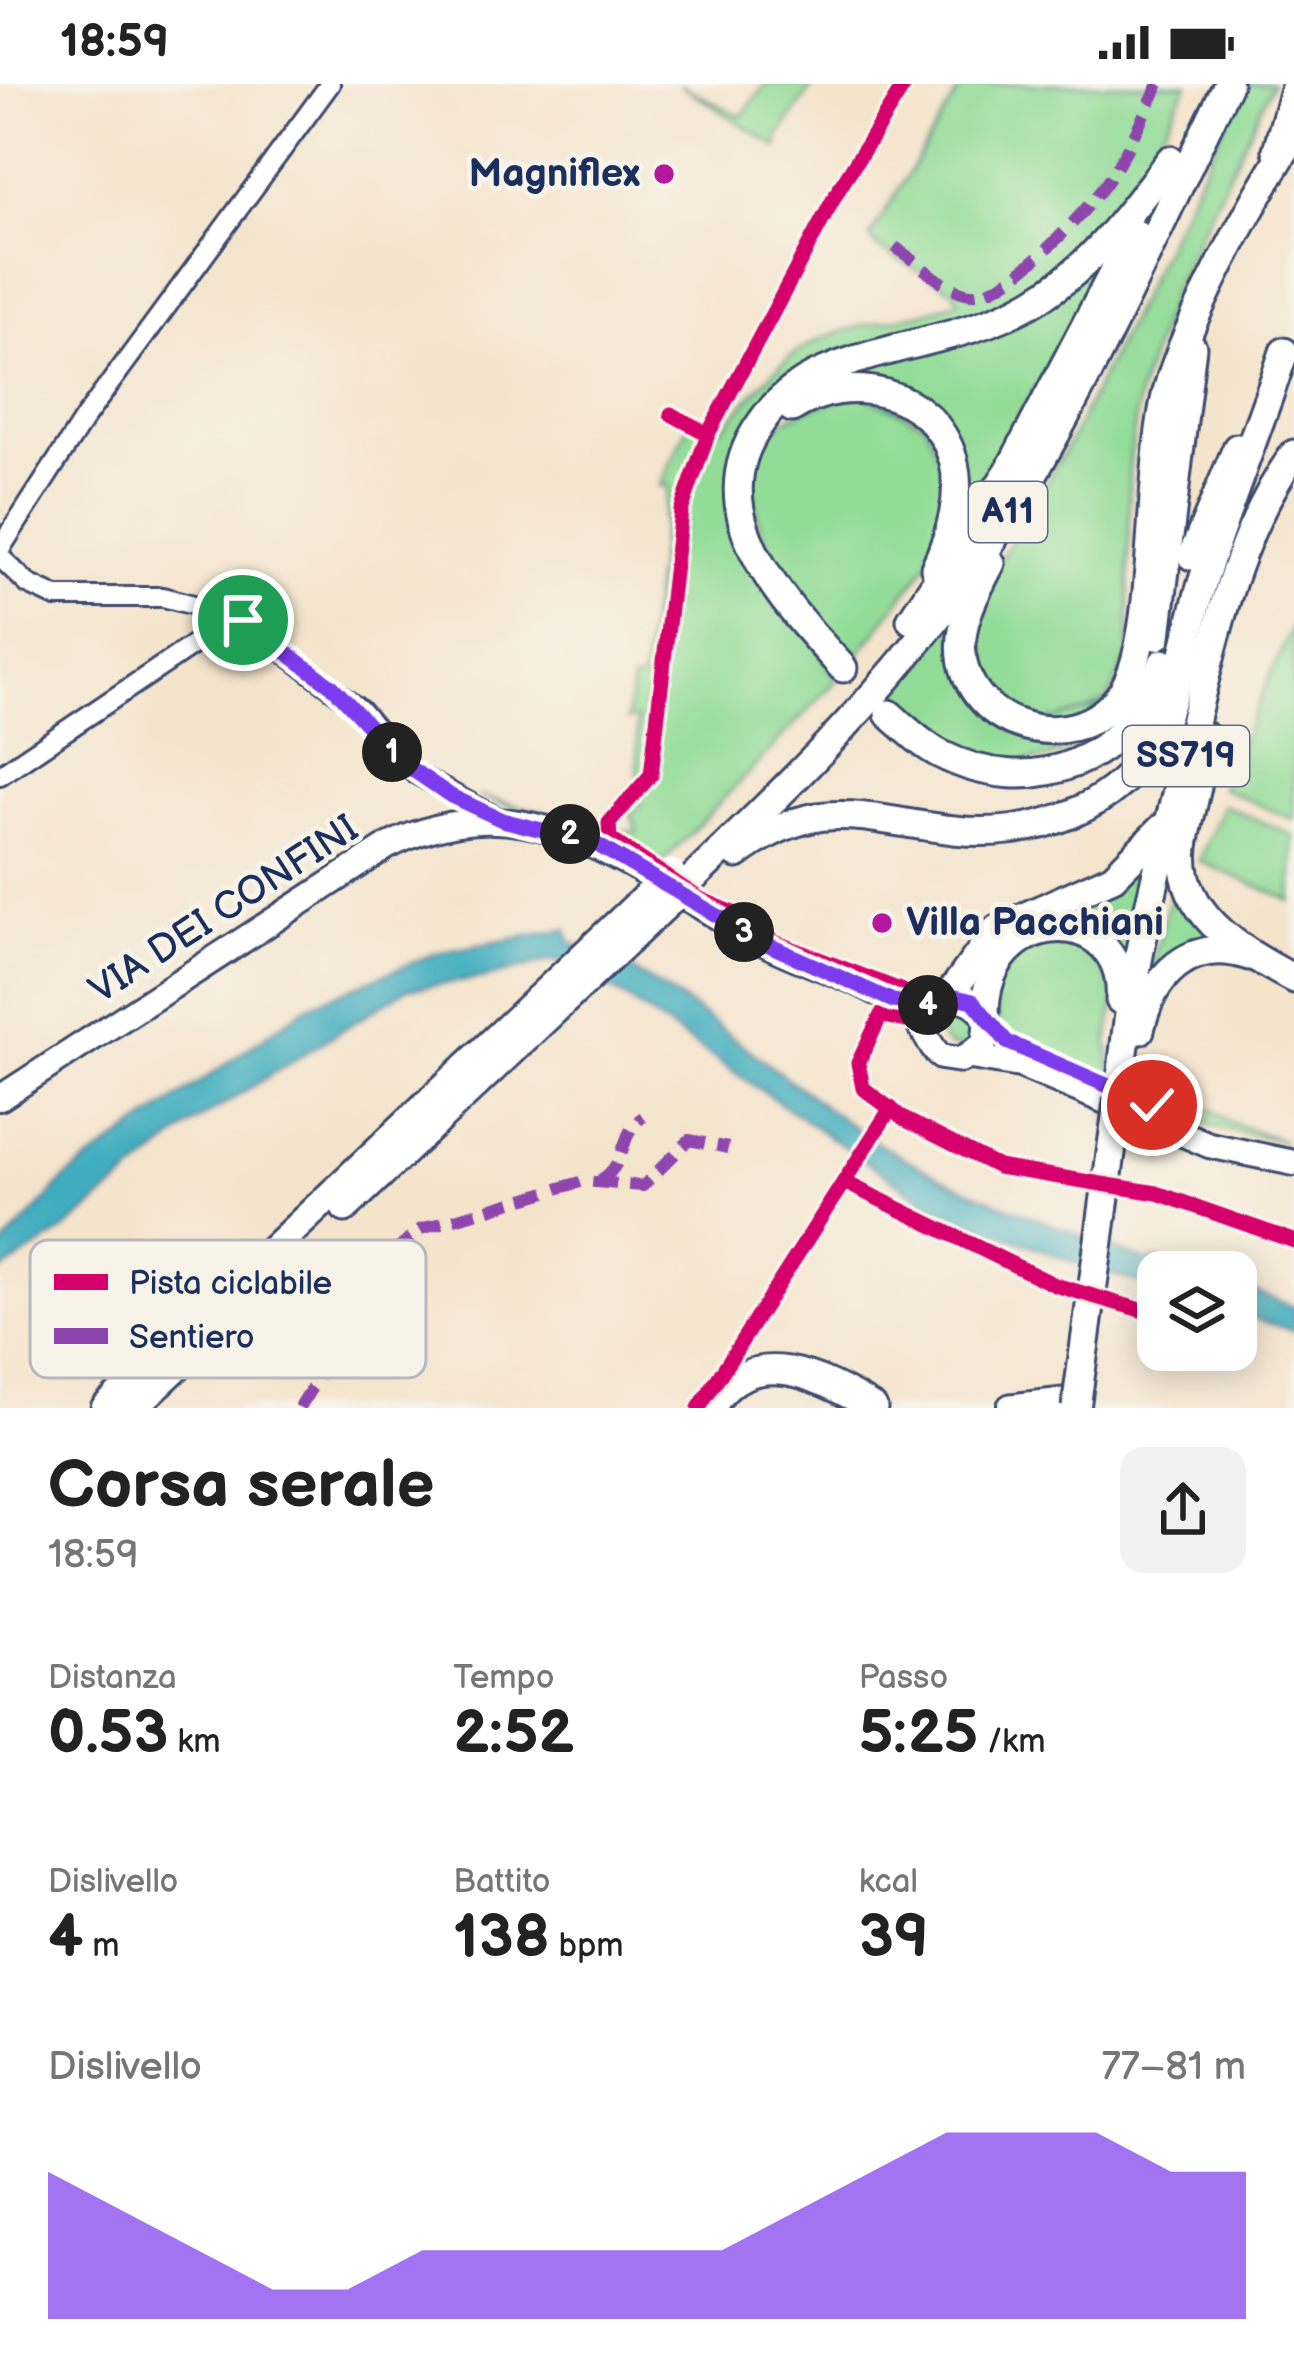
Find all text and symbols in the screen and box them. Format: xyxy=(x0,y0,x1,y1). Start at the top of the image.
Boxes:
text: 18:59 xyxy=(60,15,169,70)
place label: Magniflex xyxy=(469,151,641,198)
marker: Magniflex xyxy=(651,161,677,187)
road number: A11 xyxy=(969,482,1047,542)
pin xyxy=(192,569,294,671)
icon: arrive xyxy=(210,587,276,653)
pin: 1 xyxy=(362,722,422,782)
road number: SS719 xyxy=(1123,726,1249,786)
text: 1 xyxy=(385,732,399,772)
pin: 2 xyxy=(540,804,600,864)
street label: VIA DEI CONFINI xyxy=(81,806,367,1014)
text: 2 xyxy=(560,814,580,854)
place label: Villa Pacchiani xyxy=(906,900,1164,947)
pin: 3 xyxy=(714,902,774,962)
marker: Villa Pacchiani xyxy=(869,910,895,936)
text: 3 xyxy=(734,912,754,952)
pin: 4 xyxy=(898,975,958,1035)
text: 4 xyxy=(918,985,938,1025)
pin xyxy=(1101,1054,1203,1156)
icon: check xyxy=(1119,1072,1185,1138)
legend xyxy=(30,1240,426,1378)
map controls xyxy=(1137,1251,1257,1371)
button: layers xyxy=(1137,1251,1257,1371)
text: Pista ciclabile xyxy=(129,1264,332,1304)
text: Sentiero xyxy=(129,1318,255,1358)
text: Corsa serale xyxy=(48,1447,435,1526)
button: share xyxy=(1120,1447,1246,1573)
text: 18:59 xyxy=(48,1532,139,1579)
text: Distanza xyxy=(48,1658,177,1698)
text: Tempo xyxy=(453,1658,554,1698)
text: Passo xyxy=(859,1658,948,1698)
text: 0.53 xyxy=(48,1698,168,1770)
text: 2:52 xyxy=(453,1698,574,1770)
text: 5:25 xyxy=(859,1698,978,1770)
text: km xyxy=(168,1722,221,1762)
text: /km xyxy=(978,1722,1046,1762)
text: Dislivello xyxy=(48,1862,178,1902)
text: Battito xyxy=(453,1862,550,1902)
text: kcal xyxy=(859,1862,918,1902)
text: 4 xyxy=(48,1902,83,1974)
text: 138 xyxy=(453,1902,550,1974)
text: 39 xyxy=(859,1902,929,1974)
text: m xyxy=(83,1926,120,1966)
text: bpm xyxy=(550,1926,624,1966)
text: Dislivello xyxy=(48,2044,202,2091)
text: 77–81 m xyxy=(1101,2044,1246,2091)

